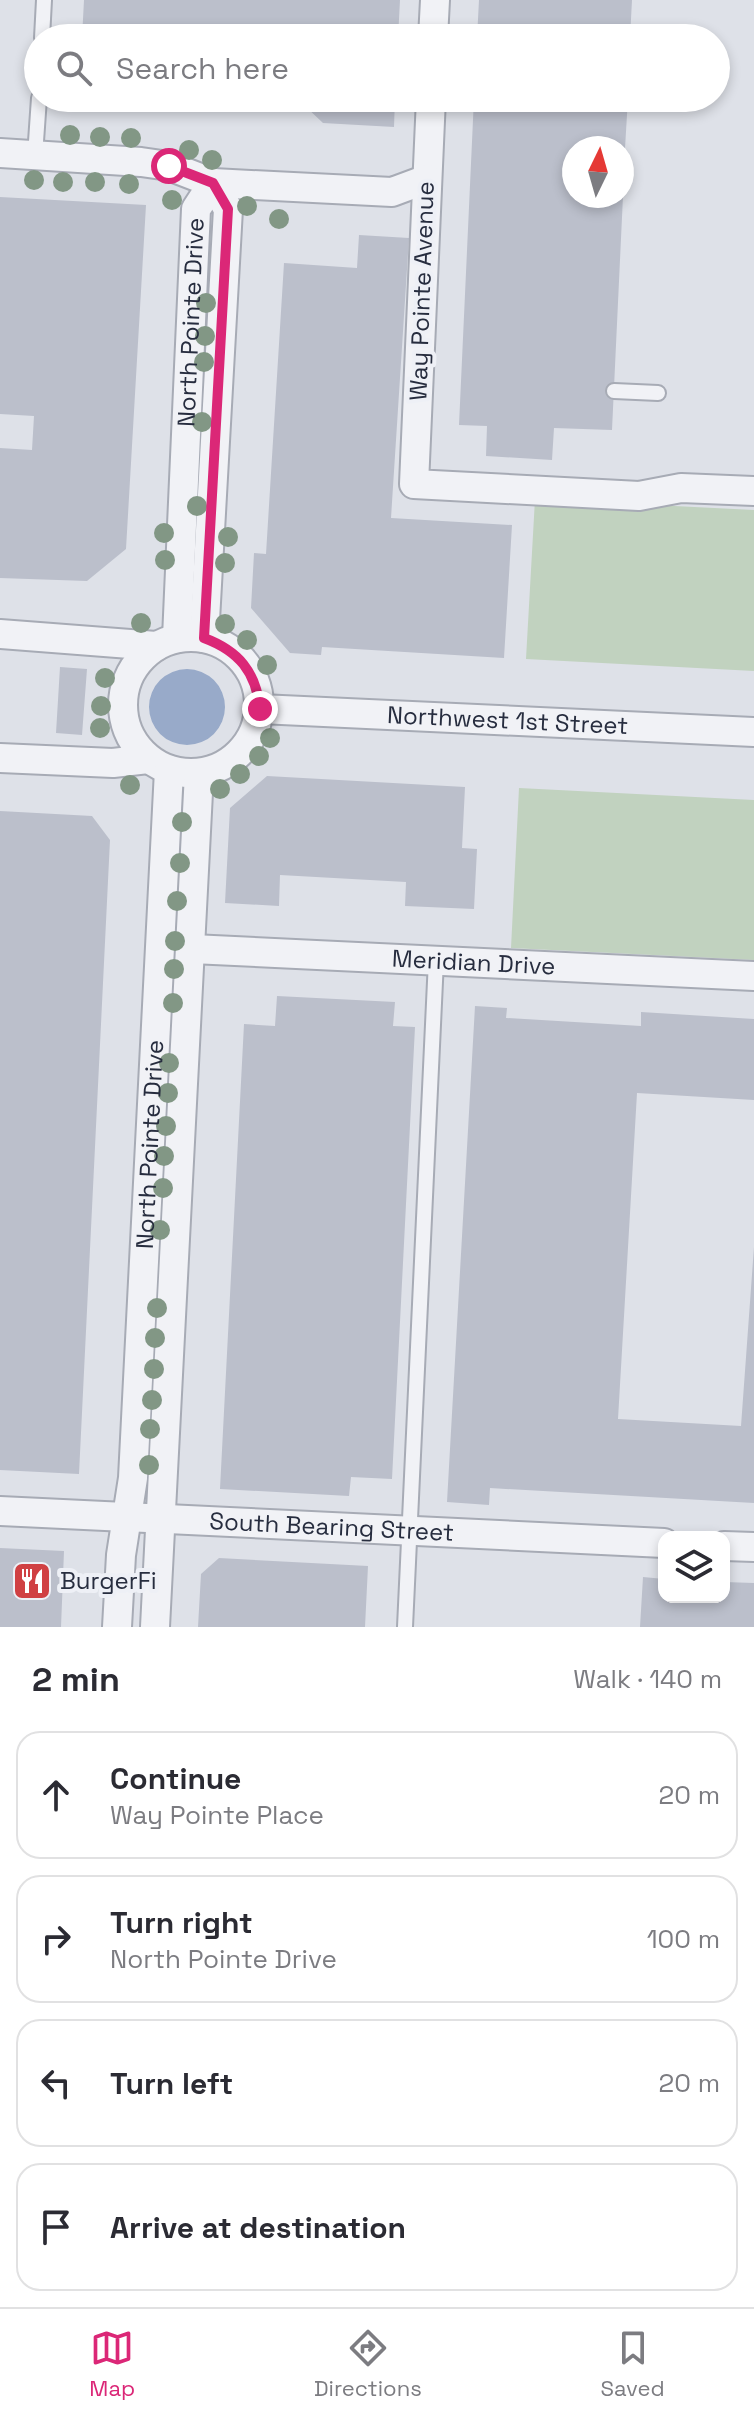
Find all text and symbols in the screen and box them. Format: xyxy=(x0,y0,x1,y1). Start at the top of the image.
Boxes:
search box xyxy=(24,24,730,112)
icon: search xyxy=(52,46,96,90)
text: Search here xyxy=(116,49,289,88)
north arrow xyxy=(562,136,634,208)
route start xyxy=(151,148,187,184)
street label: Way Pointe Avenue xyxy=(402,181,441,401)
street label: North Pointe Drive xyxy=(170,217,211,428)
route end xyxy=(242,691,278,727)
street label: Northwest 1st Street xyxy=(387,699,629,741)
street label: Meridian Drive xyxy=(391,943,556,981)
street label: North Pointe Drive xyxy=(129,1039,170,1250)
street label: South Bearing Street xyxy=(209,1505,455,1548)
map controls xyxy=(658,1531,730,1603)
button: layers xyxy=(658,1531,730,1603)
restaurant icon: BurgerFi xyxy=(11,1560,53,1602)
place label: BurgerFi xyxy=(60,1565,157,1596)
text: 2 min xyxy=(32,1658,120,1701)
text: Walk · 140 m xyxy=(573,1662,722,1696)
text: Continue xyxy=(110,1759,241,1798)
icon: ahead xyxy=(34,1773,78,1817)
text: 20 m xyxy=(659,1778,720,1812)
text: Way Pointe Place xyxy=(110,1798,324,1832)
text: Turn right xyxy=(110,1903,253,1942)
icon: right xyxy=(34,1917,78,1961)
text: 100 m xyxy=(647,1922,720,1956)
text: North Pointe Drive xyxy=(110,1942,337,1976)
icon: left xyxy=(34,2061,78,2105)
text: Turn left xyxy=(110,2064,233,2103)
text: 20 m xyxy=(659,2066,720,2100)
icon: arrive xyxy=(34,2205,78,2249)
text: Arrive at destination xyxy=(110,2208,406,2247)
tab: Map xyxy=(89,2326,135,2402)
tab: Directions xyxy=(314,2326,422,2402)
tab: Saved xyxy=(600,2326,665,2402)

